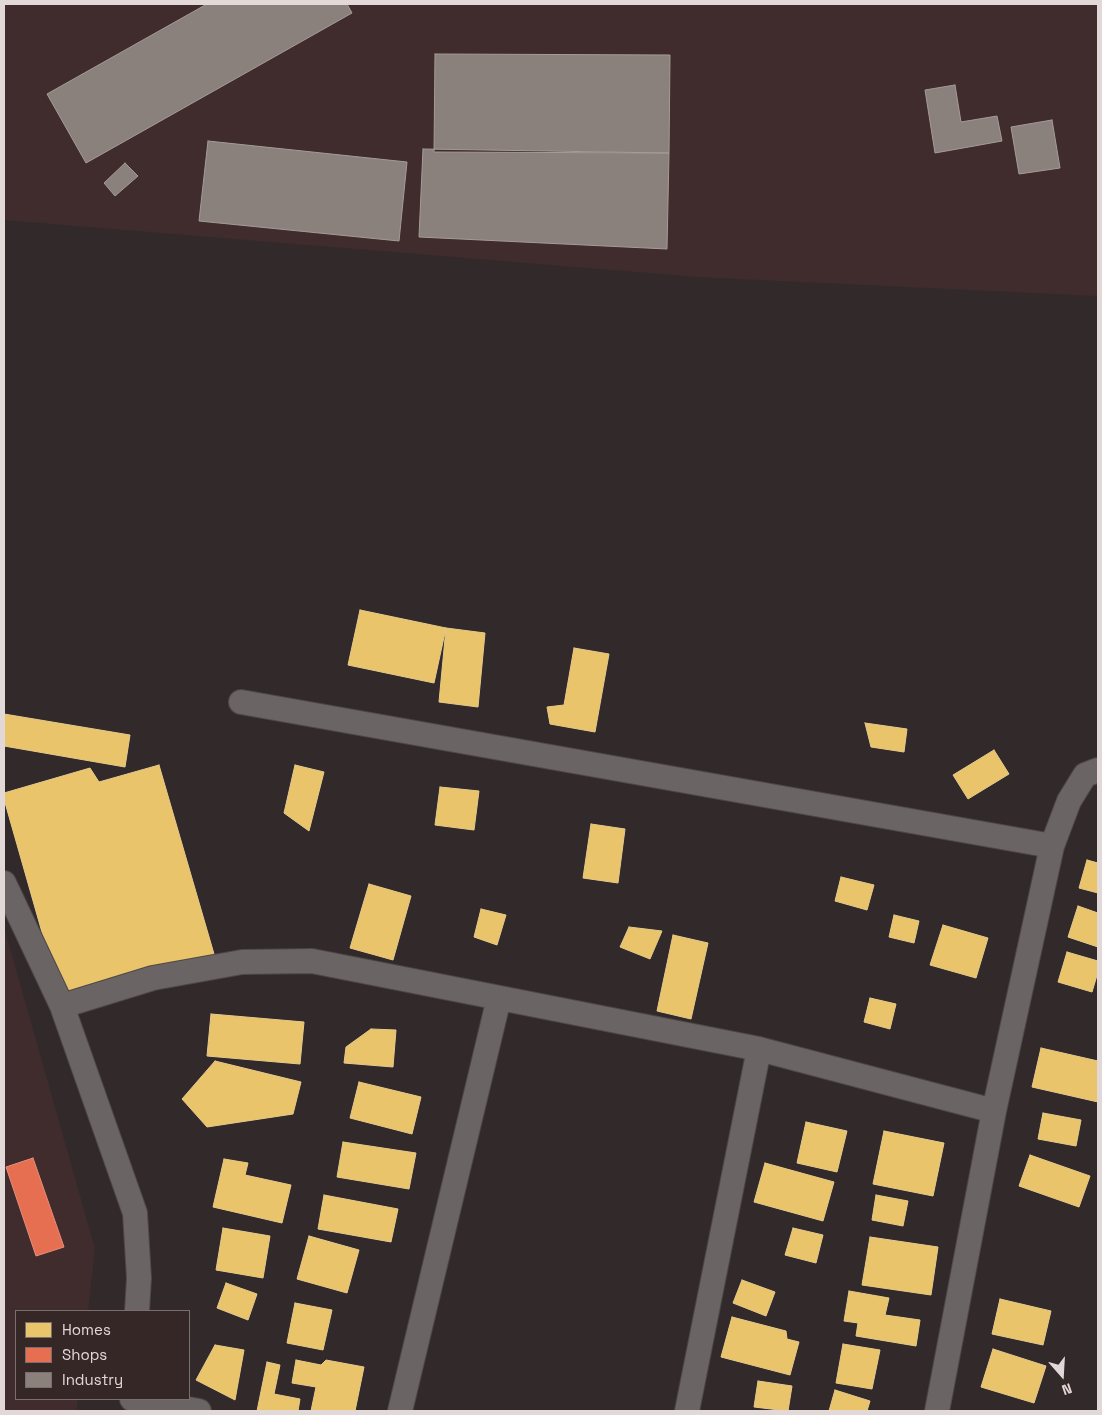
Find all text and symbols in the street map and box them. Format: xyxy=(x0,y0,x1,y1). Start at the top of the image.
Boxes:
legend xyxy=(15,1310,190,1400)
text: Homes xyxy=(62,1320,111,1339)
text: Shops xyxy=(62,1345,107,1364)
north arrow xyxy=(1037,1350,1087,1400)
text: Industry xyxy=(62,1370,123,1389)
text: N xyxy=(1060,1379,1074,1399)

